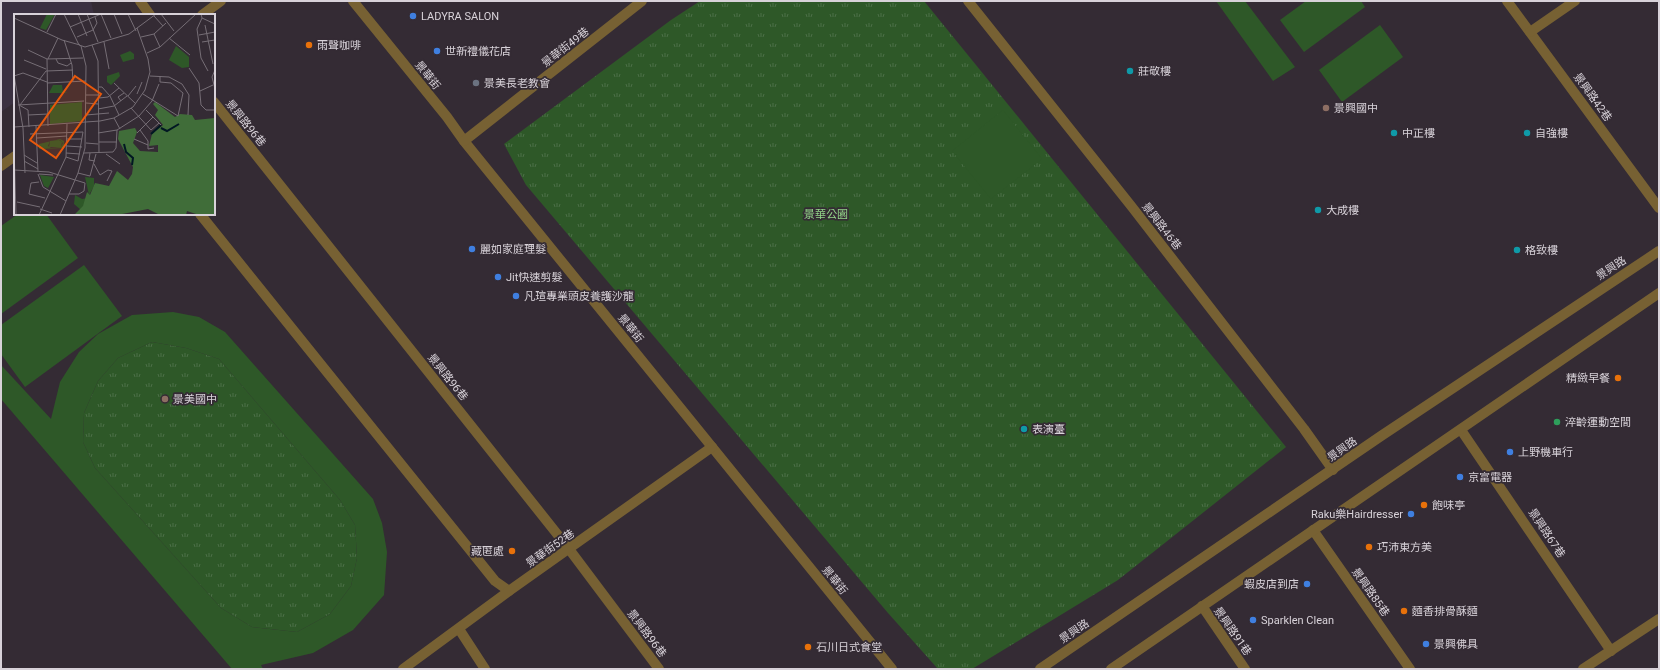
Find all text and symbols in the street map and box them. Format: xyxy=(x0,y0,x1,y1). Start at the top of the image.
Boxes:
place label: LADYRA SALON xyxy=(421,10,499,23)
marker: LADYRA SALON xyxy=(408,11,418,21)
inset map xyxy=(14,14,215,215)
street label: 景華街49巷 xyxy=(539,25,592,70)
place label: 雨聲咖啡 xyxy=(317,39,361,52)
marker: 雨聲咖啡 xyxy=(304,40,314,50)
place label: 世新禮儀花店 xyxy=(445,45,511,58)
marker: 世新禮儀花店 xyxy=(432,46,442,56)
street label: 景華街 xyxy=(412,58,443,92)
place label: 莊敬樓 xyxy=(1138,65,1171,78)
marker: 莊敬樓 xyxy=(1125,66,1135,76)
street label: 景興路42巷 xyxy=(1571,71,1614,124)
place label: 景美長老教會 xyxy=(484,77,550,90)
marker: 景美長老教會 xyxy=(471,78,481,88)
street label: 景興路96巷 xyxy=(223,97,268,149)
place label: 景興國中 xyxy=(1334,102,1378,115)
marker: 景興國中 xyxy=(1321,103,1331,113)
place label: 中正樓 xyxy=(1402,127,1435,140)
place label: 自強樓 xyxy=(1535,127,1568,140)
marker: 中正樓 xyxy=(1389,128,1399,138)
marker: 自強樓 xyxy=(1522,128,1532,138)
street label: 景興路46巷 xyxy=(1139,200,1184,253)
place label: 大成樓 xyxy=(1326,204,1359,217)
marker: 大成樓 xyxy=(1313,205,1323,215)
park label: 景華公園 xyxy=(804,208,848,221)
place label: 麗如家庭理髮 xyxy=(480,243,546,256)
marker: 麗如家庭理髮 xyxy=(467,244,477,254)
place label: 格致樓 xyxy=(1525,244,1558,257)
marker: 格致樓 xyxy=(1512,245,1522,255)
street label: 景興路 xyxy=(1594,254,1629,283)
place label: Jit快速剪髮 xyxy=(506,271,562,284)
marker: Jit快速剪髮 xyxy=(493,272,503,282)
place label: 凡瑄專業頭皮養護沙龍 xyxy=(524,290,634,303)
marker: 凡瑄專業頭皮養護沙龍 xyxy=(511,291,521,301)
street label: 景華街 xyxy=(615,311,646,345)
street label: 景興路96巷 xyxy=(425,351,470,403)
place label: 精緻早餐 xyxy=(1566,372,1610,385)
marker: 精緻早餐 xyxy=(1613,373,1623,383)
place label: 景美國中 xyxy=(173,393,217,406)
marker: 景美國中 xyxy=(160,394,170,404)
place label: 淬齡運動空間 xyxy=(1565,416,1631,429)
marker: 淬齡運動空間 xyxy=(1552,417,1562,427)
place label: 表演臺 xyxy=(1032,423,1065,436)
marker: 表演臺 xyxy=(1019,424,1029,434)
street label: 景興路 xyxy=(1325,435,1360,464)
place label: 上野機車行 xyxy=(1518,446,1573,459)
marker: 上野機車行 xyxy=(1505,447,1515,457)
place label: 京富電器 xyxy=(1468,471,1512,484)
marker: 京富電器 xyxy=(1455,472,1465,482)
place label: 飽味亭 xyxy=(1432,499,1465,512)
marker: 飽味亭 xyxy=(1419,500,1429,510)
street label: 景興路67巷 xyxy=(1525,506,1568,560)
place label: Raku樂Hairdresser xyxy=(1311,508,1403,521)
marker: Raku樂Hairdresser xyxy=(1406,509,1416,519)
street label: 景華街52巷 xyxy=(523,527,577,570)
place label: 巧沛東方美 xyxy=(1377,541,1432,554)
marker: 巧沛東方美 xyxy=(1364,542,1374,552)
place label: 藏匿處 xyxy=(471,545,504,558)
marker: 藏匿處 xyxy=(507,546,517,556)
street label: 景華街 xyxy=(819,563,850,597)
street label: 景興路85巷 xyxy=(1349,565,1392,619)
place label: 蝦皮店到店 xyxy=(1244,578,1299,591)
marker: 蝦皮店到店 xyxy=(1302,579,1312,589)
street label: 景興路91巷 xyxy=(1211,604,1254,658)
place label: 麵香排骨酥麵 xyxy=(1412,605,1478,618)
marker: 麵香排骨酥麵 xyxy=(1399,606,1409,616)
street label: 景興路96巷 xyxy=(624,607,669,660)
place label: Sparklen Clean xyxy=(1261,614,1334,627)
marker: Sparklen Clean xyxy=(1248,615,1258,625)
street label: 景興路 xyxy=(1057,617,1092,646)
place label: 景興佛具 xyxy=(1434,638,1478,651)
marker: 景興佛具 xyxy=(1421,639,1431,649)
place label: 石川日式食堂 xyxy=(816,641,882,654)
marker: 石川日式食堂 xyxy=(803,642,813,652)

